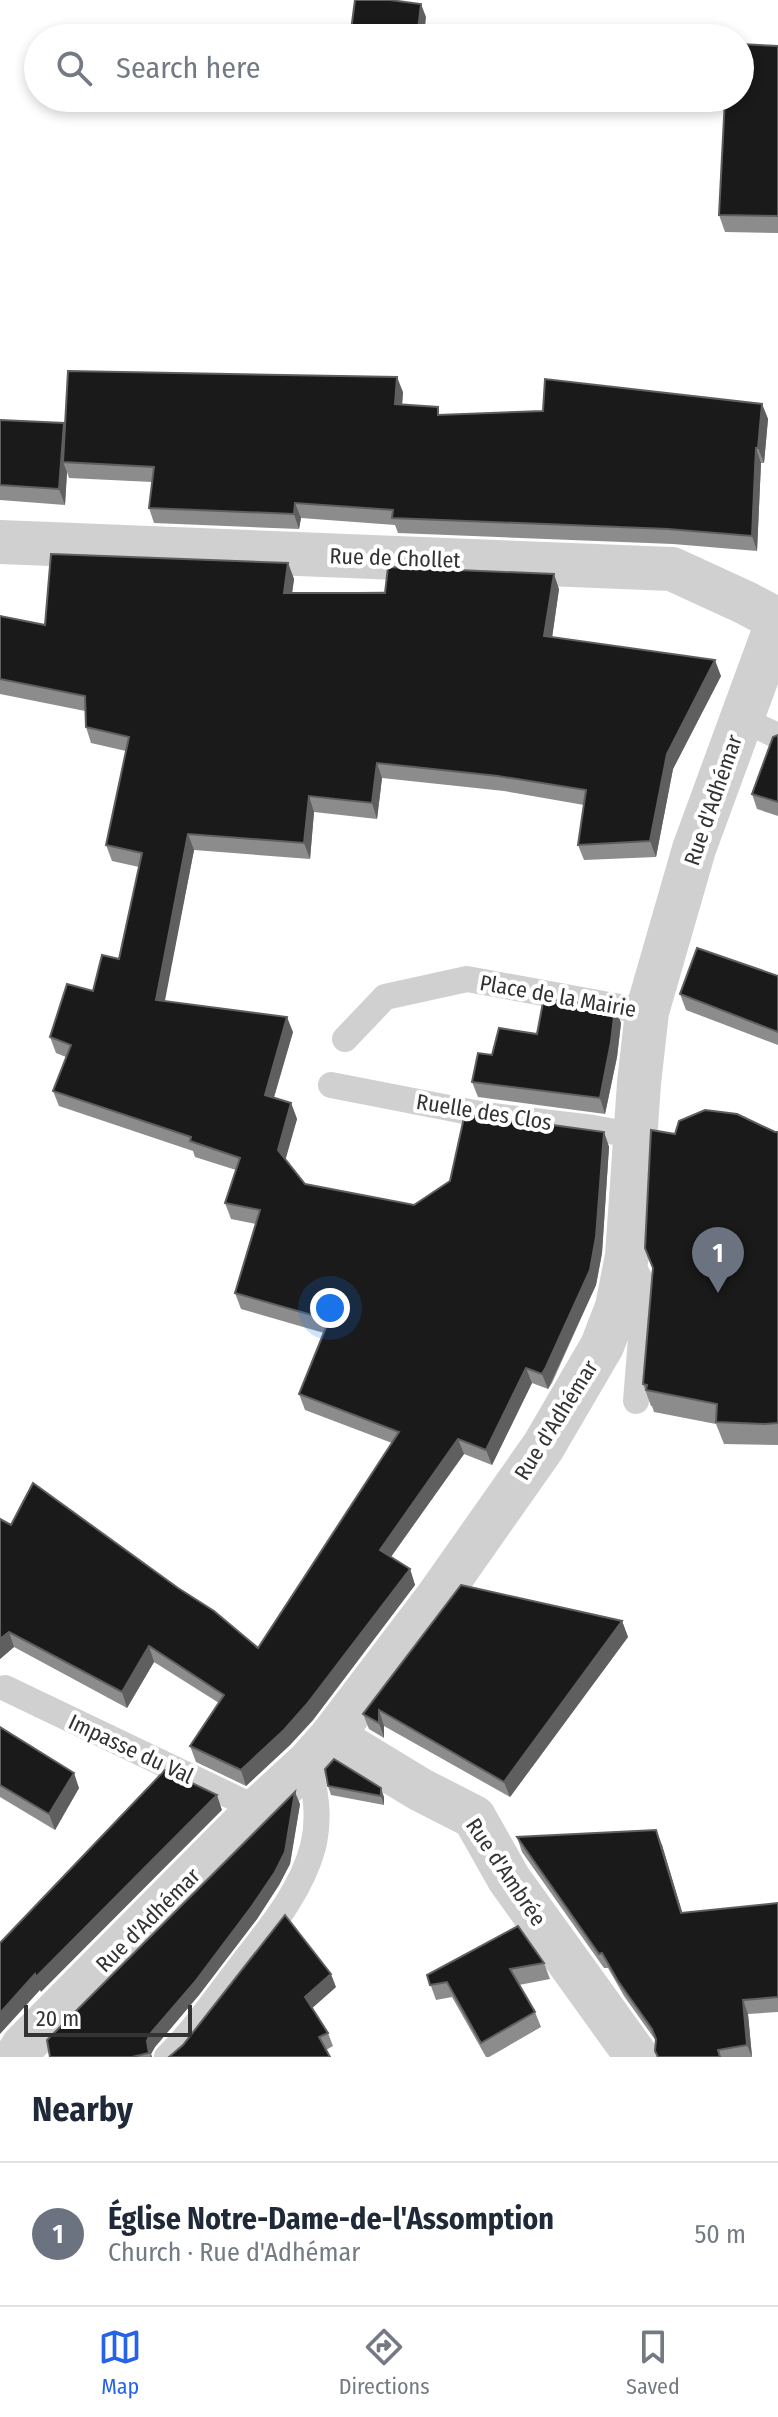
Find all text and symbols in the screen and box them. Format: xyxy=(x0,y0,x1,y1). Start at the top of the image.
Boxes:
search box xyxy=(24,24,754,112)
icon: search xyxy=(52,46,96,90)
text: Search here xyxy=(116,50,261,86)
street label: Rue de Chollet xyxy=(329,542,462,574)
street label: Rue d'Adhémar xyxy=(678,731,748,869)
street label: Place de la Mairie xyxy=(478,969,638,1023)
street label: Ruelle des Clos xyxy=(414,1088,554,1136)
pin: 1 xyxy=(692,1227,744,1293)
your location xyxy=(310,1288,350,1328)
street label: Rue d'Adhémar xyxy=(508,1355,604,1485)
street label: Impasse du Val xyxy=(64,1708,198,1790)
street label: Rue d'Ambrée xyxy=(460,1813,552,1931)
street label: Rue d'Adhémar xyxy=(90,1862,206,1978)
scale bar xyxy=(24,2001,192,2037)
text: 20 m xyxy=(36,2005,79,2032)
text: Nearby xyxy=(32,2089,133,2130)
text: Église Notre-Dame-de-l'Assomption xyxy=(108,2201,554,2237)
text: 1 xyxy=(53,2219,64,2250)
text: 50 m xyxy=(694,2219,746,2250)
text: Church · Rue d'Adhémar xyxy=(108,2237,360,2268)
tab: Map xyxy=(98,2325,142,2400)
tab: Directions xyxy=(339,2325,430,2400)
tab: Saved xyxy=(626,2325,680,2400)

